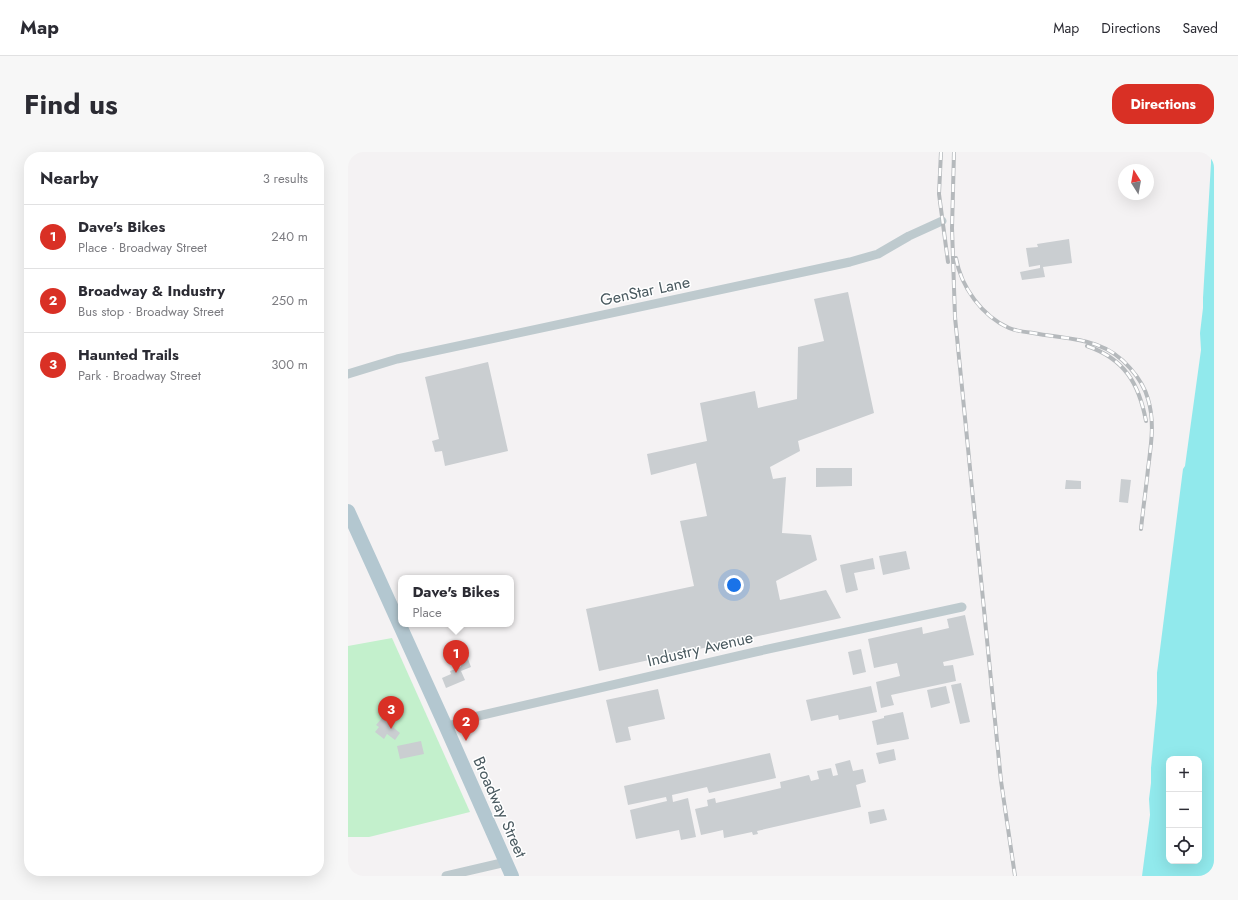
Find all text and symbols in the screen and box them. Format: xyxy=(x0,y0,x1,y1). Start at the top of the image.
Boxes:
text: Map xyxy=(20,14,59,41)
text: Map xyxy=(1053,18,1079,38)
text: Directions xyxy=(1101,18,1161,38)
text: Saved xyxy=(1183,18,1218,38)
text: Find us xyxy=(24,84,118,125)
button: Directions xyxy=(1112,84,1214,124)
north arrow xyxy=(1118,164,1154,200)
text: Nearby xyxy=(40,166,98,190)
text: 3 results xyxy=(263,169,308,188)
text: Dave's Bikes xyxy=(78,216,165,238)
text: 1 xyxy=(50,227,56,246)
text: 240 m xyxy=(271,227,308,246)
text: Place · Broadway Street xyxy=(78,238,207,257)
street label: GenStar Lane xyxy=(598,270,692,312)
text: Broadway & Industry xyxy=(78,280,225,302)
text: 2 xyxy=(49,291,57,310)
text: 250 m xyxy=(271,291,308,310)
text: Bus stop · Broadway Street xyxy=(78,302,224,321)
text: Haunted Trails xyxy=(78,344,179,366)
text: 3 xyxy=(49,355,57,374)
text: 300 m xyxy=(271,355,308,374)
text: Park · Broadway Street xyxy=(78,366,201,385)
popup xyxy=(398,575,514,627)
your location xyxy=(724,575,744,595)
text: Dave's Bikes xyxy=(412,581,500,603)
text: Place xyxy=(412,603,442,622)
street label: Industry Avenue xyxy=(645,626,755,672)
pin: 1 xyxy=(443,640,469,673)
pin: 3 xyxy=(378,696,404,729)
pin: 2 xyxy=(453,708,479,741)
street label: Broadway Street xyxy=(467,753,533,861)
map controls xyxy=(1166,756,1202,864)
button: + xyxy=(1166,756,1202,792)
button: − xyxy=(1166,792,1202,828)
button: locate xyxy=(1166,828,1202,864)

